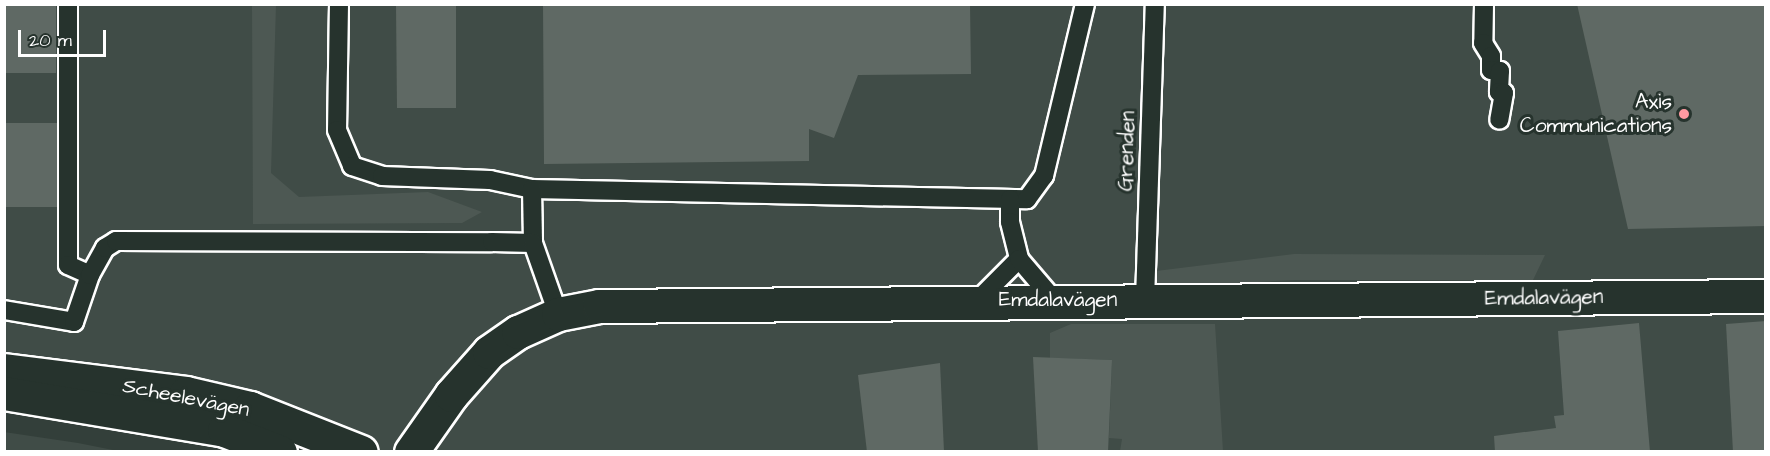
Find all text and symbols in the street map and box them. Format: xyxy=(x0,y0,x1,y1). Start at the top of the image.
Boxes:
scale bar xyxy=(21,18,110,56)
text: 20 m xyxy=(29,28,72,53)
place label: Axis Communications xyxy=(1520,89,1672,139)
marker: Axis Communications xyxy=(1677,107,1691,121)
street label: Grenden xyxy=(1113,110,1141,192)
street label: Emdalavägen xyxy=(1485,284,1603,312)
street label: Emdalavägen xyxy=(999,287,1117,313)
street label: Scheelevägen xyxy=(120,373,252,423)

